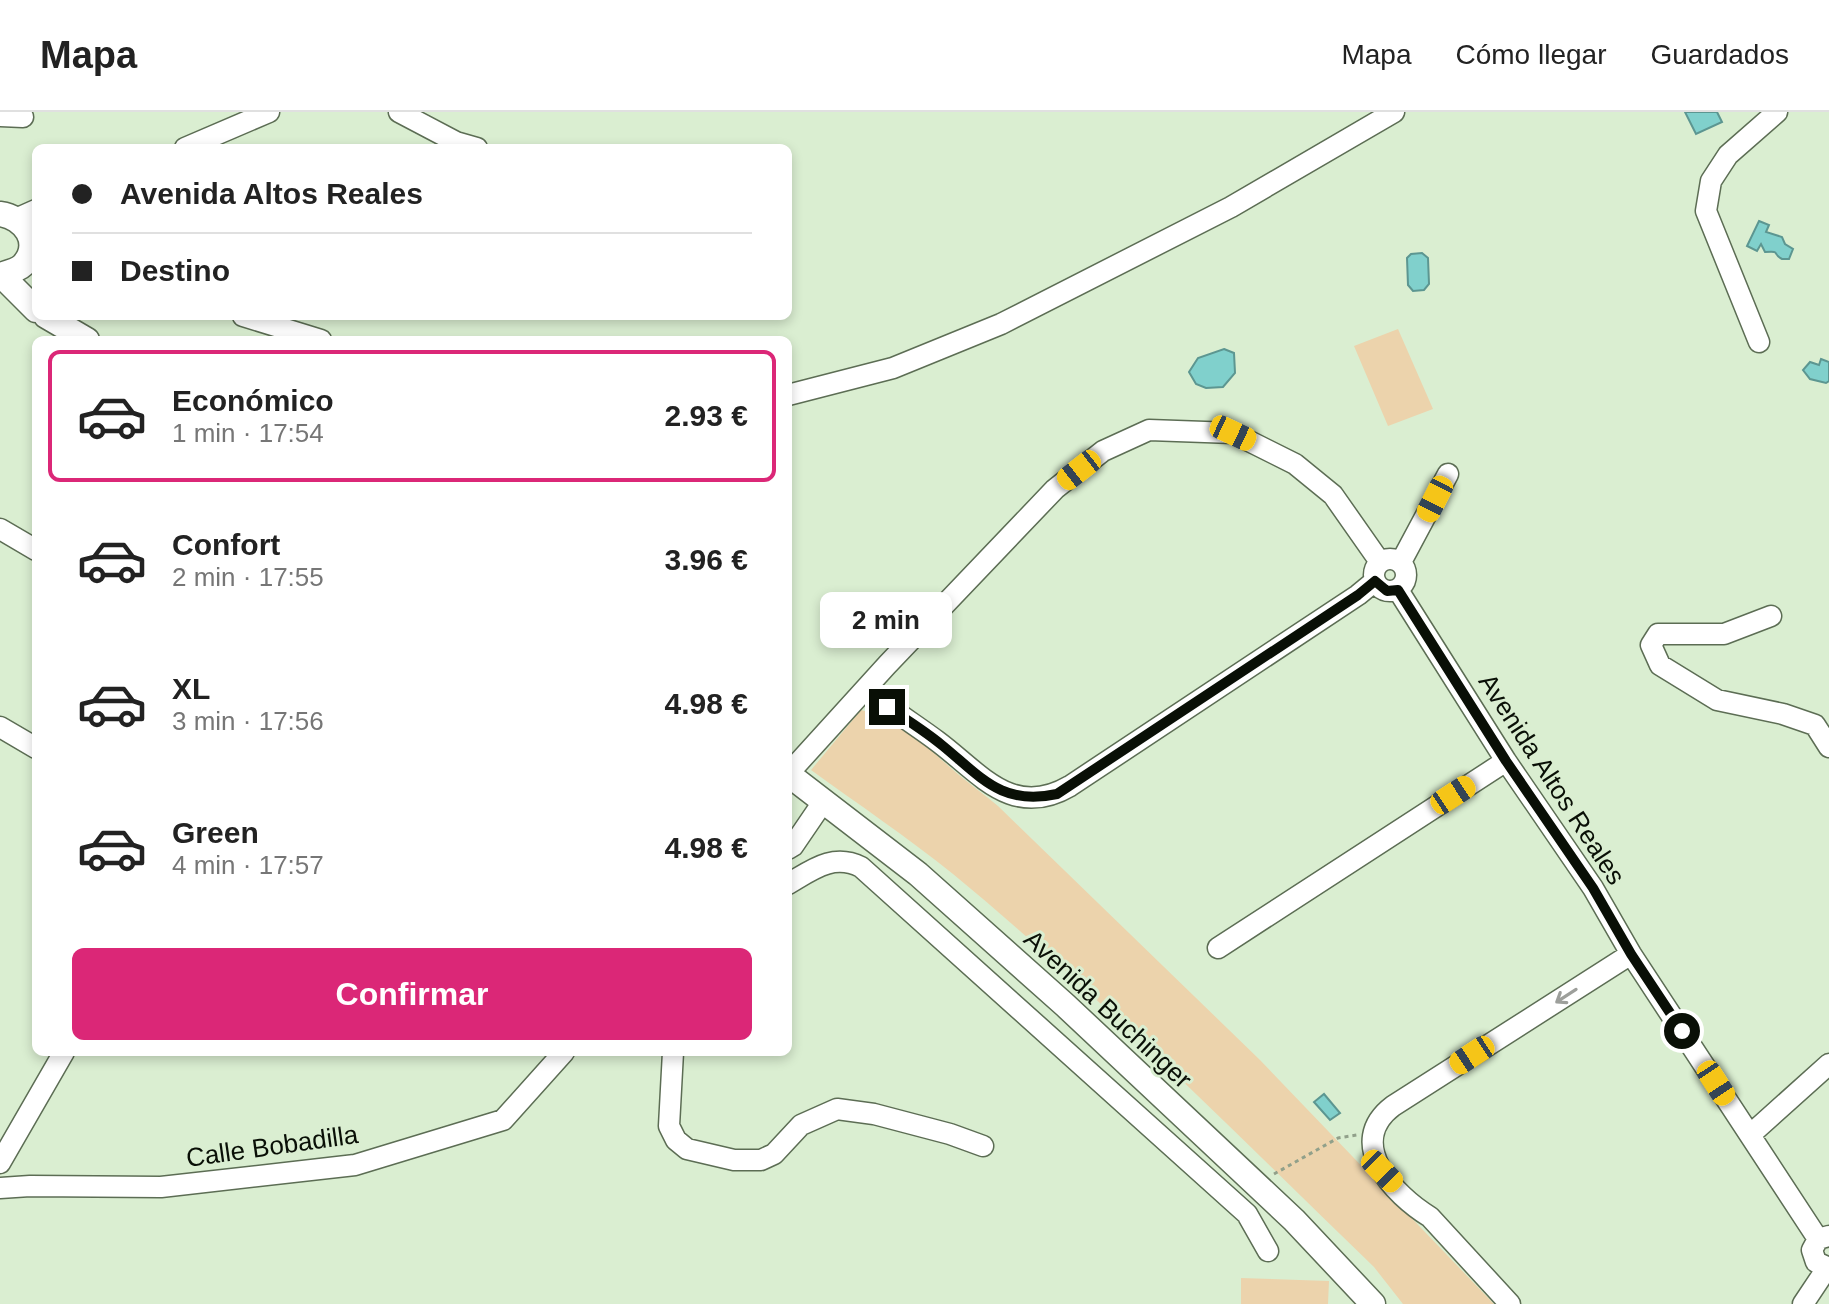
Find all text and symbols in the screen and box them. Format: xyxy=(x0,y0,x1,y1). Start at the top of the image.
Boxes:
text: Mapa xyxy=(40,34,137,76)
text: Mapa xyxy=(1341,39,1412,70)
text: Cómo llegar xyxy=(1456,39,1606,70)
text: Guardados xyxy=(1650,39,1789,70)
text: Avenida Altos Reales xyxy=(120,177,423,210)
text: Destino xyxy=(120,254,230,287)
icon: car xyxy=(76,380,148,452)
text: Económico xyxy=(172,384,334,417)
text: 2.93 € xyxy=(665,399,748,432)
car xyxy=(1206,412,1260,454)
text: 1 min · 17:54 xyxy=(172,418,324,448)
car xyxy=(1053,446,1105,494)
car xyxy=(1413,472,1457,526)
icon: car xyxy=(76,524,148,596)
text: Confort xyxy=(172,528,280,561)
text: 3.96 € xyxy=(665,543,748,576)
text: 2 min · 17:55 xyxy=(172,562,324,592)
callout: 2 min xyxy=(821,591,953,647)
text: 2 min xyxy=(852,605,920,635)
icon: car xyxy=(76,668,148,740)
street label: Avenida Altos Reales xyxy=(1473,668,1631,890)
text: XL xyxy=(172,672,210,705)
text: 4.98 € xyxy=(665,687,748,720)
route end xyxy=(869,689,905,725)
text: 3 min · 17:56 xyxy=(172,706,324,736)
car xyxy=(1426,772,1480,818)
icon: car xyxy=(76,812,148,884)
text: Green xyxy=(172,816,259,849)
text: 4.98 € xyxy=(665,831,748,864)
text: 4 min · 17:57 xyxy=(172,850,324,880)
street label: Avenida Buchinger xyxy=(1018,924,1198,1094)
button: Confirmar xyxy=(72,948,752,1040)
one-way arrow xyxy=(1555,987,1577,1004)
route start xyxy=(1664,1013,1700,1049)
car xyxy=(1445,1032,1499,1078)
car xyxy=(1693,1056,1739,1110)
street label: Calle Bobadilla xyxy=(184,1119,360,1173)
car xyxy=(1357,1145,1407,1197)

